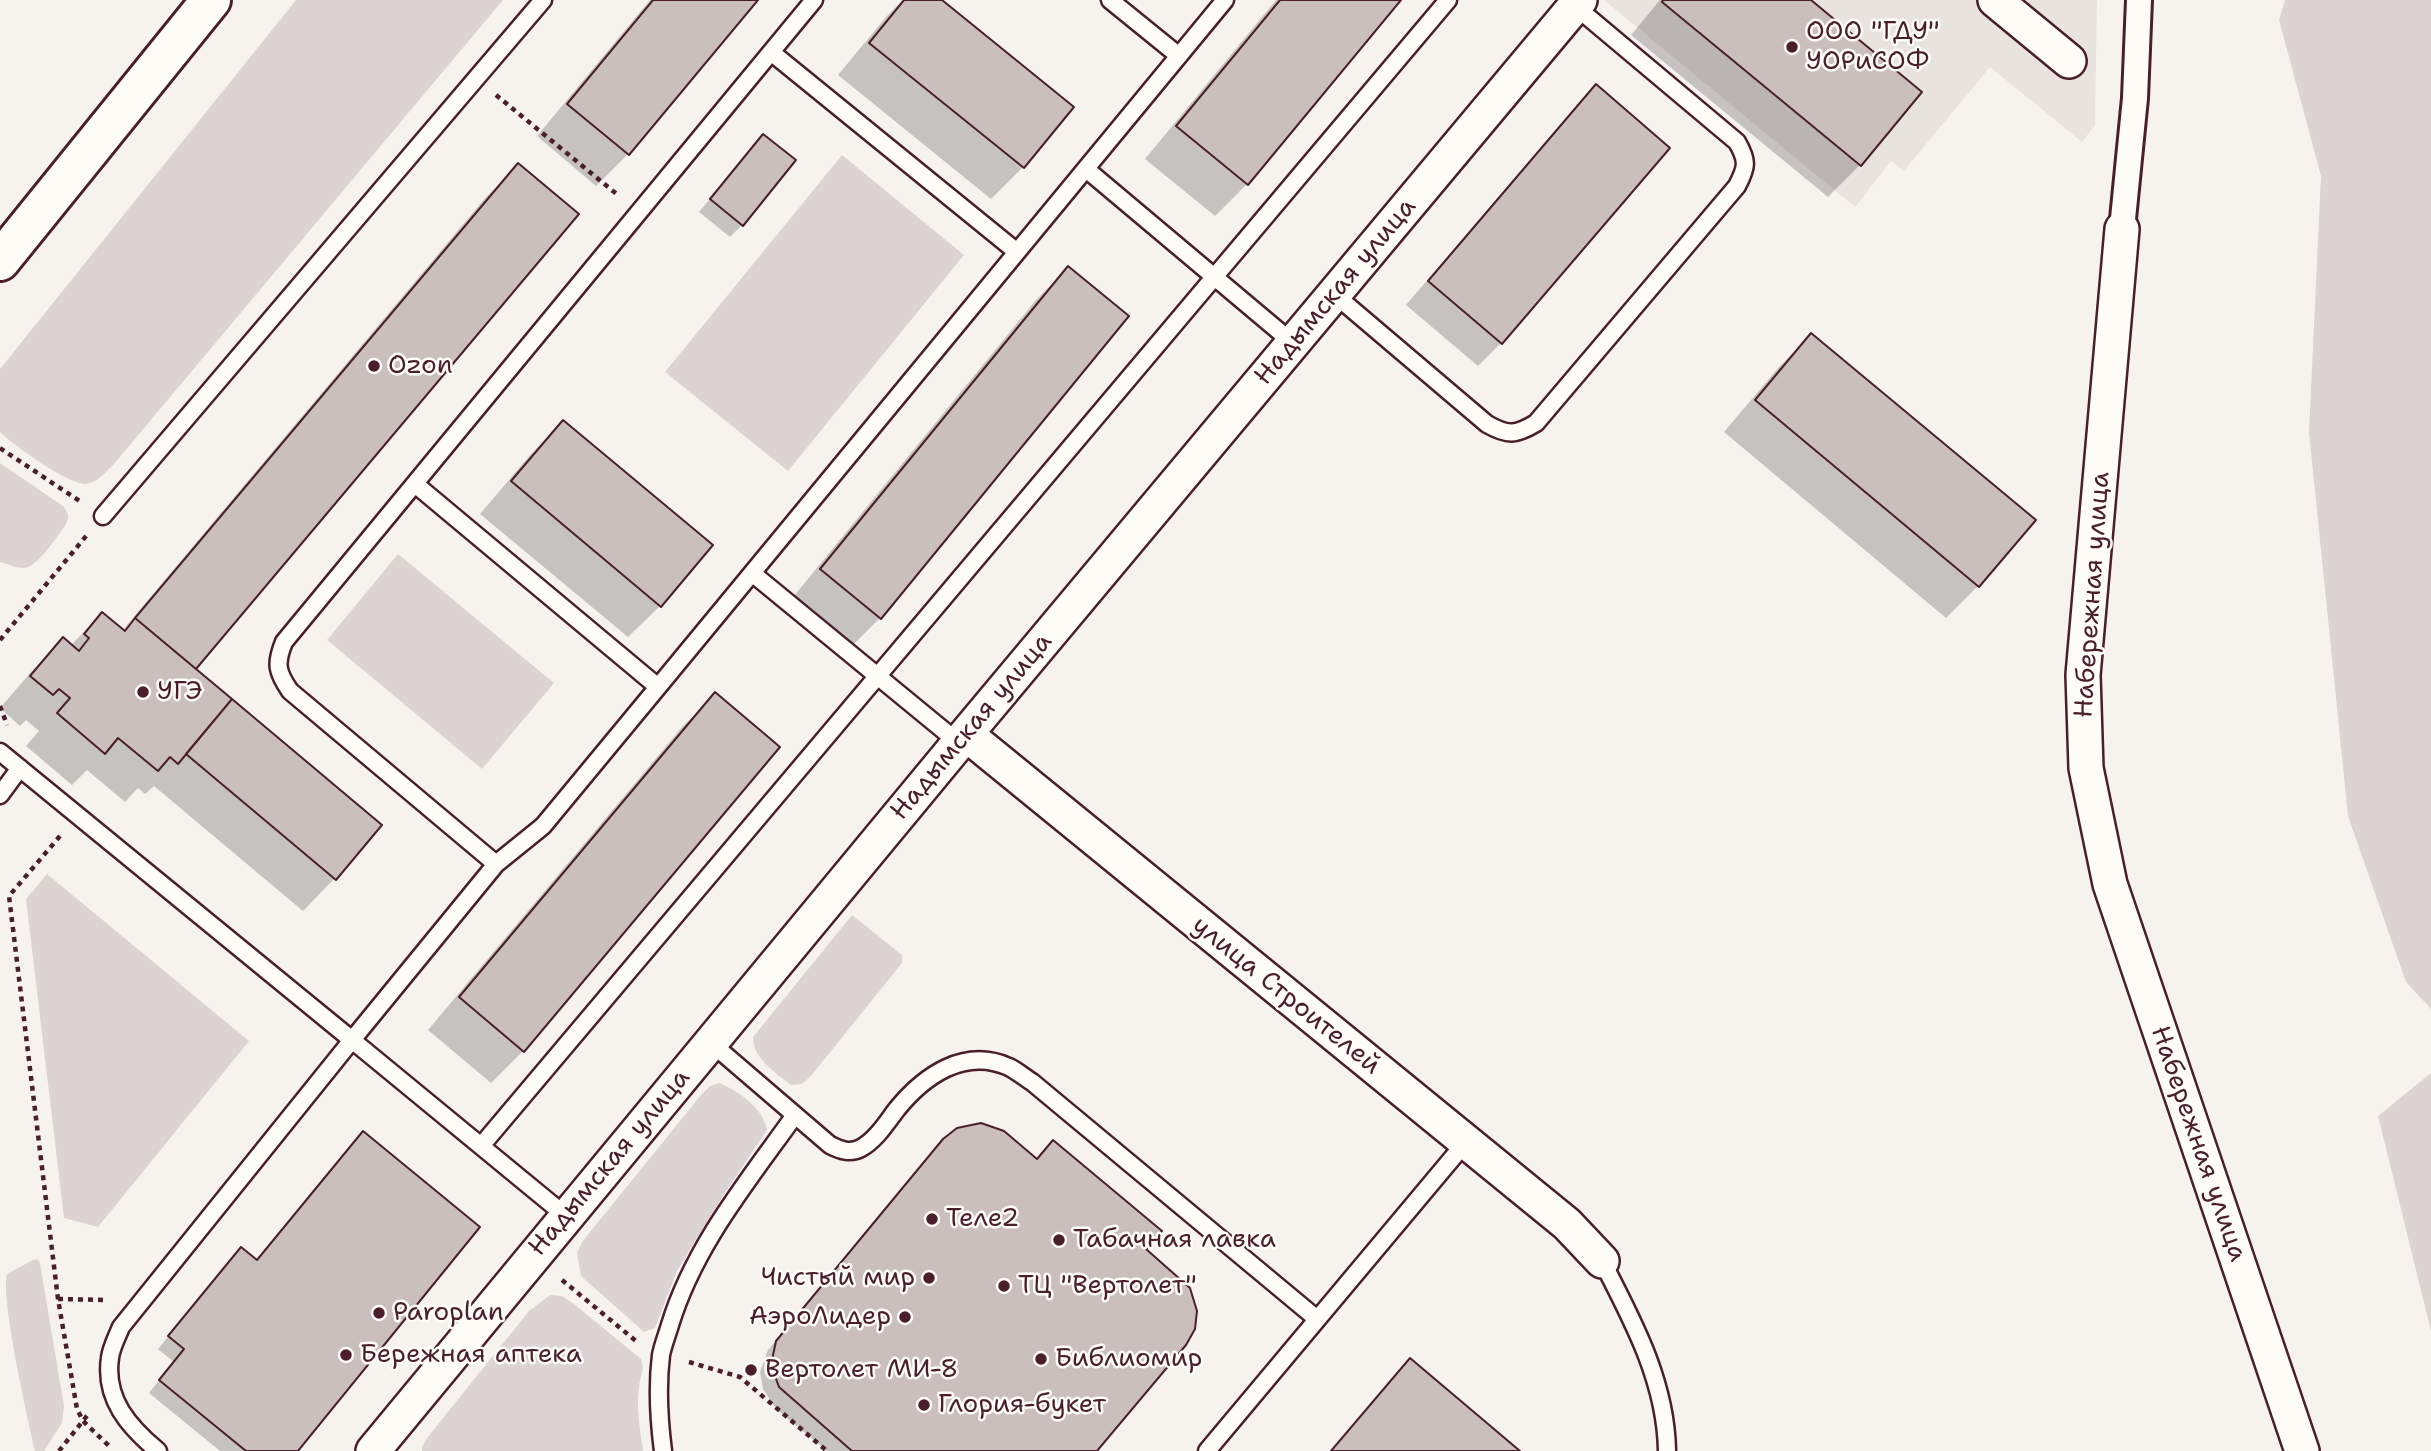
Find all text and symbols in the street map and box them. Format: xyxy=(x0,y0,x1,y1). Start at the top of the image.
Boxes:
place label: ООО "ГДУ" УОРиСОФ xyxy=(1806,16,1940,78)
marker: ООО "ГДУ" УОРиСОФ xyxy=(1784,39,1800,55)
street label: Надымская улица xyxy=(1249,192,1423,392)
place label: Ozon xyxy=(388,350,453,382)
marker: Ozon xyxy=(366,358,382,374)
street label: Набережная улица xyxy=(2069,471,2117,719)
street label: Надымская улица xyxy=(885,627,1059,827)
place label: УГЭ xyxy=(157,676,202,708)
marker: УГЭ xyxy=(135,684,151,700)
street label: улица Строителей xyxy=(1185,910,1387,1082)
street label: Набережная улица xyxy=(2143,1022,2253,1266)
street label: Надымская улица xyxy=(523,1063,697,1263)
place label: Теле2 xyxy=(946,1203,1019,1235)
marker: Теле2 xyxy=(924,1211,940,1227)
place label: Табачная лавка xyxy=(1073,1224,1276,1256)
marker: Табачная лавка xyxy=(1051,1232,1067,1248)
place label: Чистый мир xyxy=(761,1262,915,1294)
marker: Чистый мир xyxy=(921,1270,937,1286)
place label: ТЦ "Вертолет" xyxy=(1018,1270,1197,1302)
marker: ТЦ "Вертолет" xyxy=(996,1278,1012,1294)
place label: Paroplan xyxy=(393,1297,504,1329)
place label: АэроЛидер xyxy=(749,1301,891,1333)
marker: Paroplan xyxy=(371,1305,387,1321)
marker: АэроЛидер xyxy=(897,1309,913,1325)
place label: Бережная аптека xyxy=(360,1339,582,1371)
place label: Библиомир xyxy=(1055,1343,1202,1375)
marker: Бережная аптека xyxy=(338,1347,354,1363)
marker: Библиомир xyxy=(1033,1351,1049,1367)
place label: Вертолет МИ-8 xyxy=(765,1354,959,1386)
marker: Вертолет МИ-8 xyxy=(743,1362,759,1378)
place label: Глория-букет xyxy=(938,1389,1106,1421)
marker: Глория-букет xyxy=(916,1397,932,1413)

